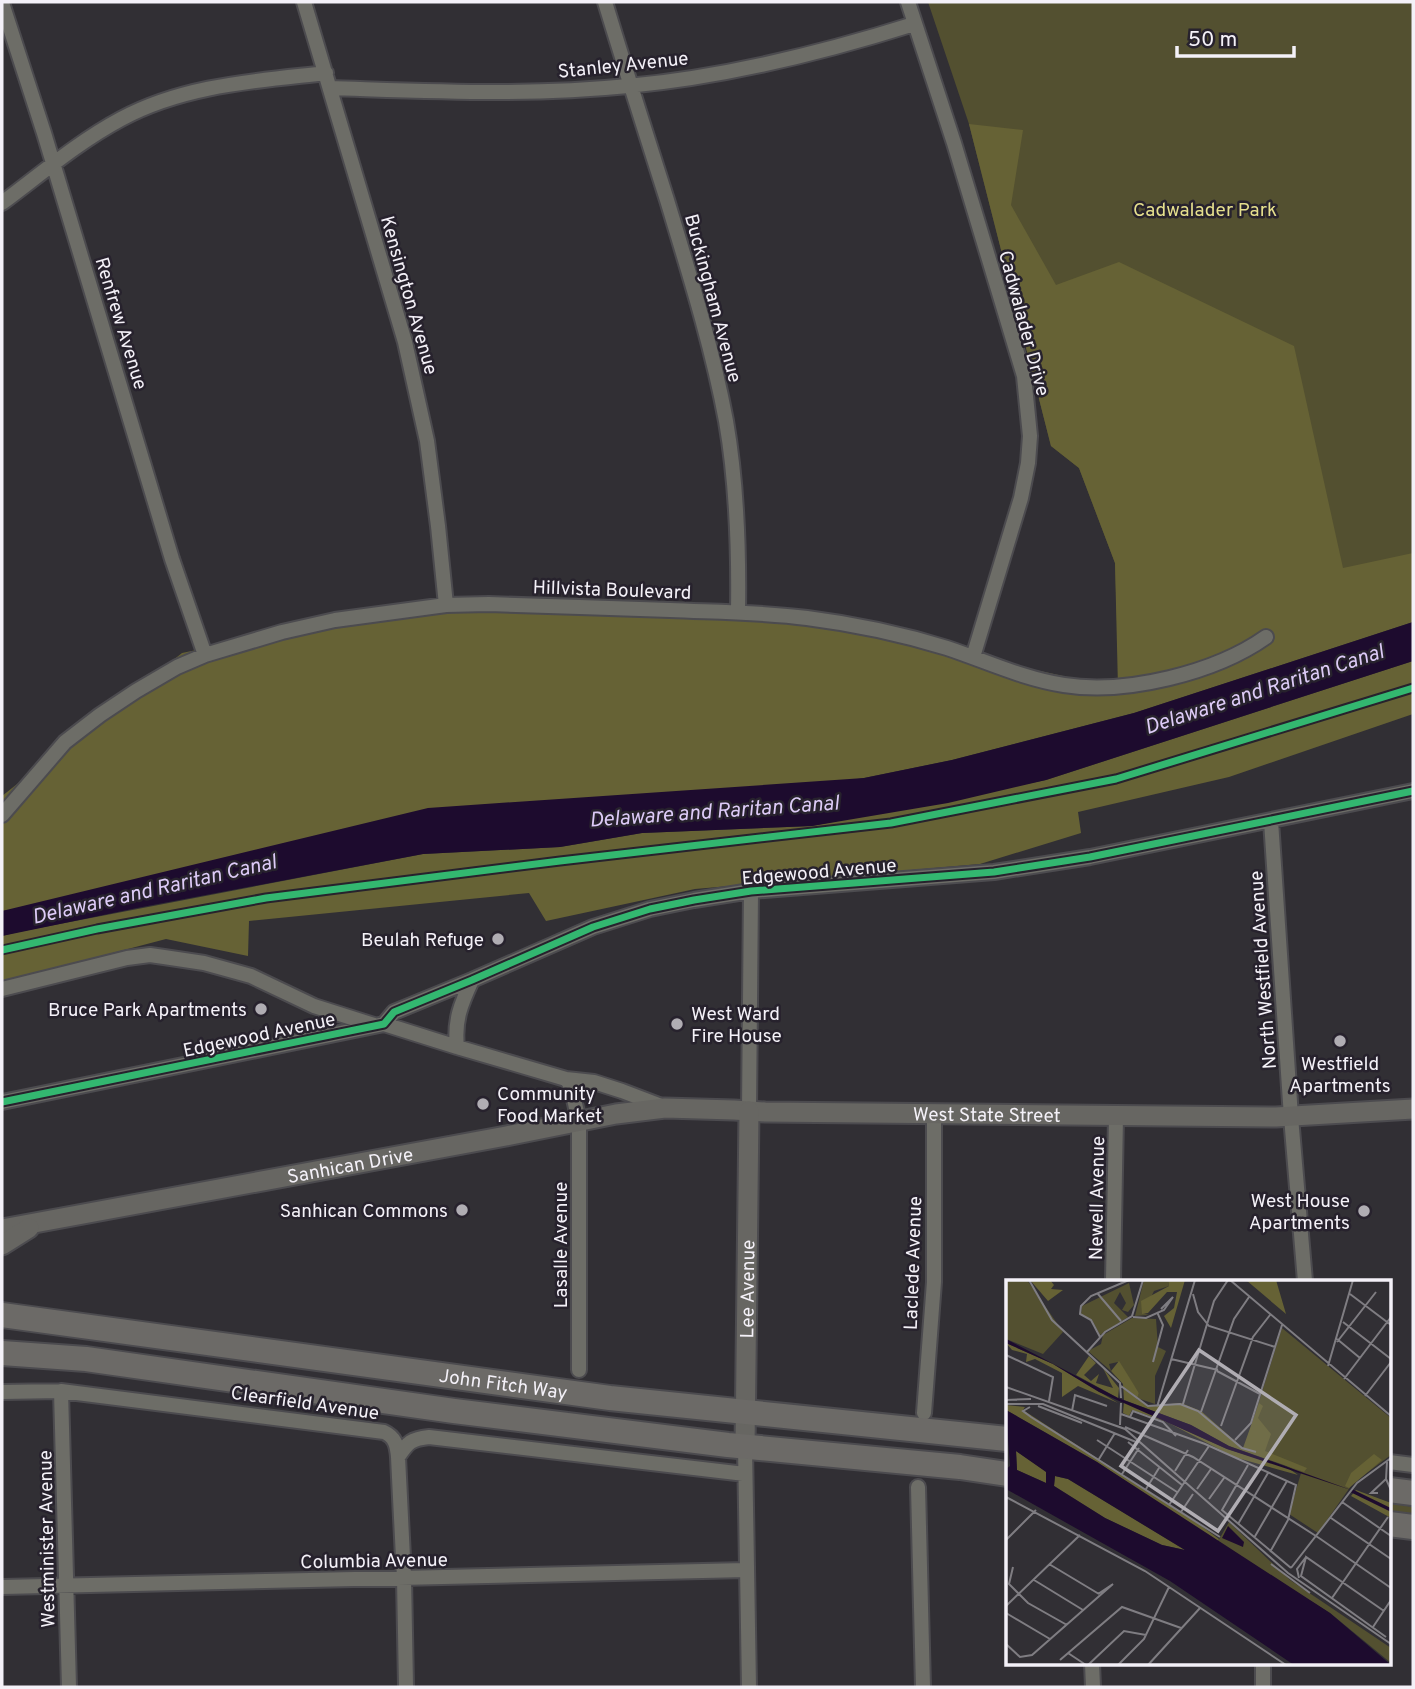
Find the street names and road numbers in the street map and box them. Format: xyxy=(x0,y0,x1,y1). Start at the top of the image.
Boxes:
street label: Stanley Avenue xyxy=(557,47,690,85)
street label: Buckingham Avenue xyxy=(678,212,746,385)
street label: Kensington Avenue xyxy=(374,213,442,378)
street label: Cadwalader Drive xyxy=(992,248,1054,399)
street label: Renfrew Avenue xyxy=(89,254,152,393)
street label: Hillvista Boulevard xyxy=(532,576,692,606)
street label: Edgewood Avenue xyxy=(741,854,897,892)
street label: North Westfield Avenue xyxy=(1245,870,1283,1070)
street label: Edgewood Avenue xyxy=(181,1008,338,1064)
street label: West State Street xyxy=(913,1103,1061,1129)
street label: Newell Avenue xyxy=(1085,1136,1111,1260)
street label: Sanhican Drive xyxy=(286,1143,415,1190)
street label: Lasalle Avenue xyxy=(550,1182,574,1308)
street label: Laclede Avenue xyxy=(900,1196,928,1330)
street label: Lee Avenue xyxy=(736,1240,761,1339)
street label: John Fitch Way xyxy=(437,1365,569,1406)
street label: Clearfield Avenue xyxy=(229,1382,380,1426)
street label: Westminister Avenue xyxy=(34,1450,62,1628)
street label: Columbia Avenue xyxy=(300,1549,448,1575)

